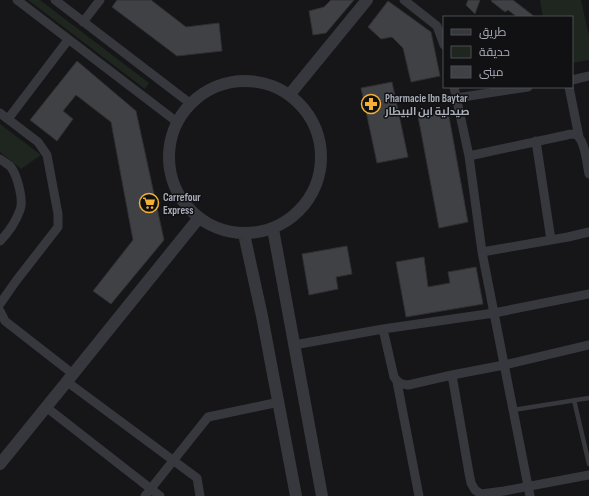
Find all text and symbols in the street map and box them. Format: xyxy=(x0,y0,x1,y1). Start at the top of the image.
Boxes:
legend xyxy=(443,16,573,88)
text: طريق xyxy=(479,25,507,40)
text: حديقة xyxy=(479,45,510,60)
text: مبنى xyxy=(479,65,504,80)
place label: Pharmacie Ibn Baytar صيدلية ابن البيطار xyxy=(384,92,470,118)
pharmacy icon: Pharmacie Ibn Baytar صيدلية ابن البيطار xyxy=(360,93,382,115)
place label: Carrefour Express xyxy=(163,191,201,217)
supermarket icon: Carrefour Express xyxy=(138,192,160,214)

